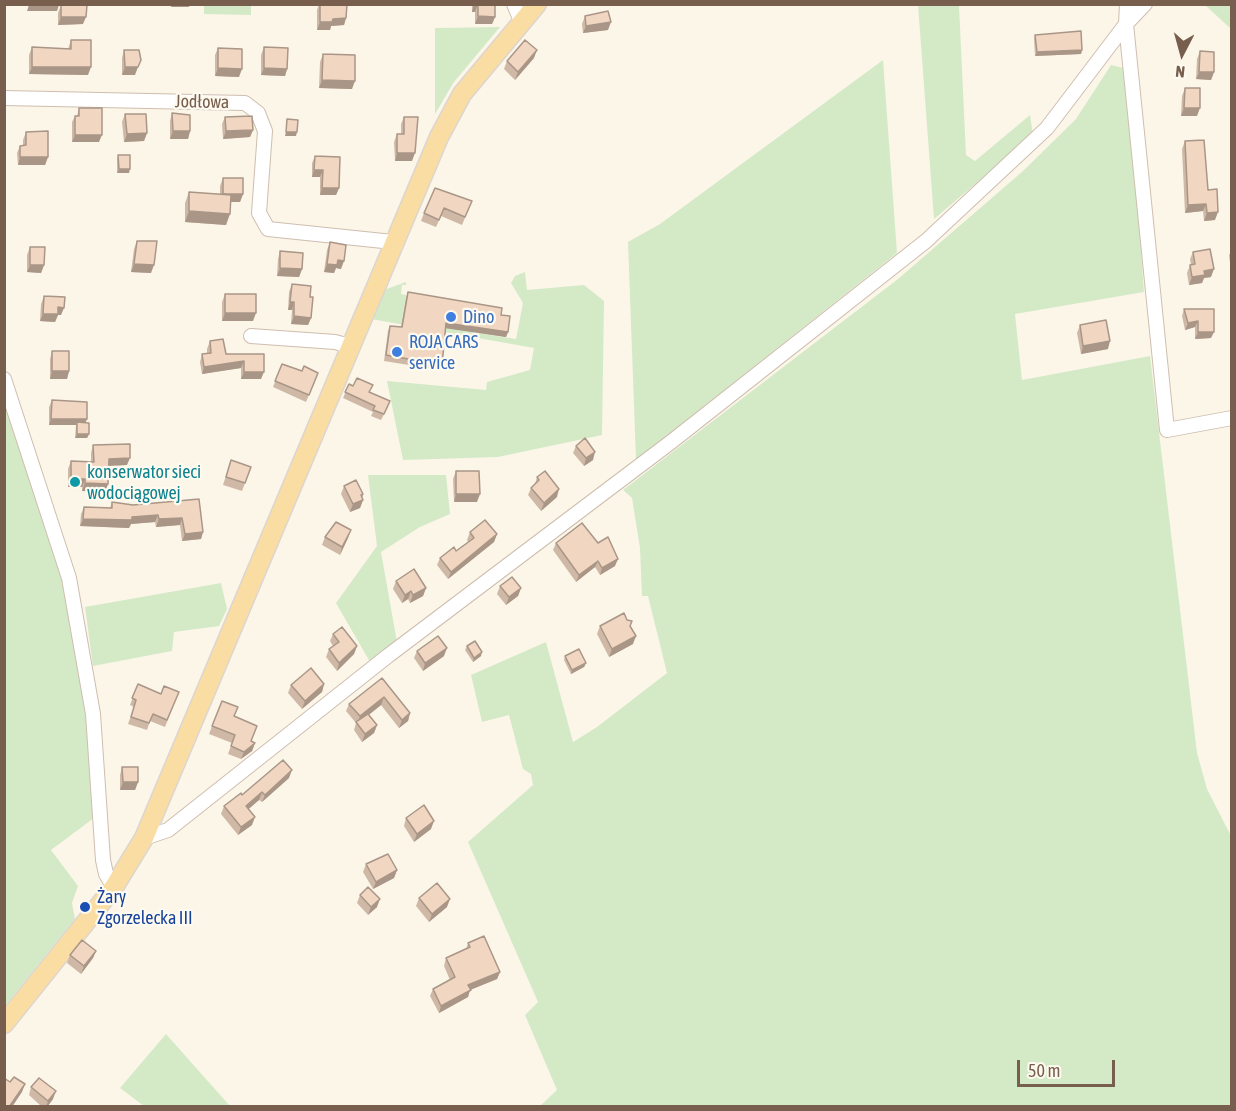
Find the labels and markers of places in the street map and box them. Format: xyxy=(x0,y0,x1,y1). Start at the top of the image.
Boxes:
place label: Dino xyxy=(463,306,494,328)
marker: Dino xyxy=(444,310,458,324)
place label: ROJA CARS service xyxy=(409,331,478,374)
marker: ROJA CARS service xyxy=(390,345,404,359)
place label: konserwator sieci wodociągowej xyxy=(87,461,201,504)
marker: konserwator sieci wodociągowej xyxy=(68,475,82,489)
place label: Żary Zgorzelecka III xyxy=(97,886,193,928)
marker: Żary Zgorzelecka III xyxy=(78,900,92,914)

